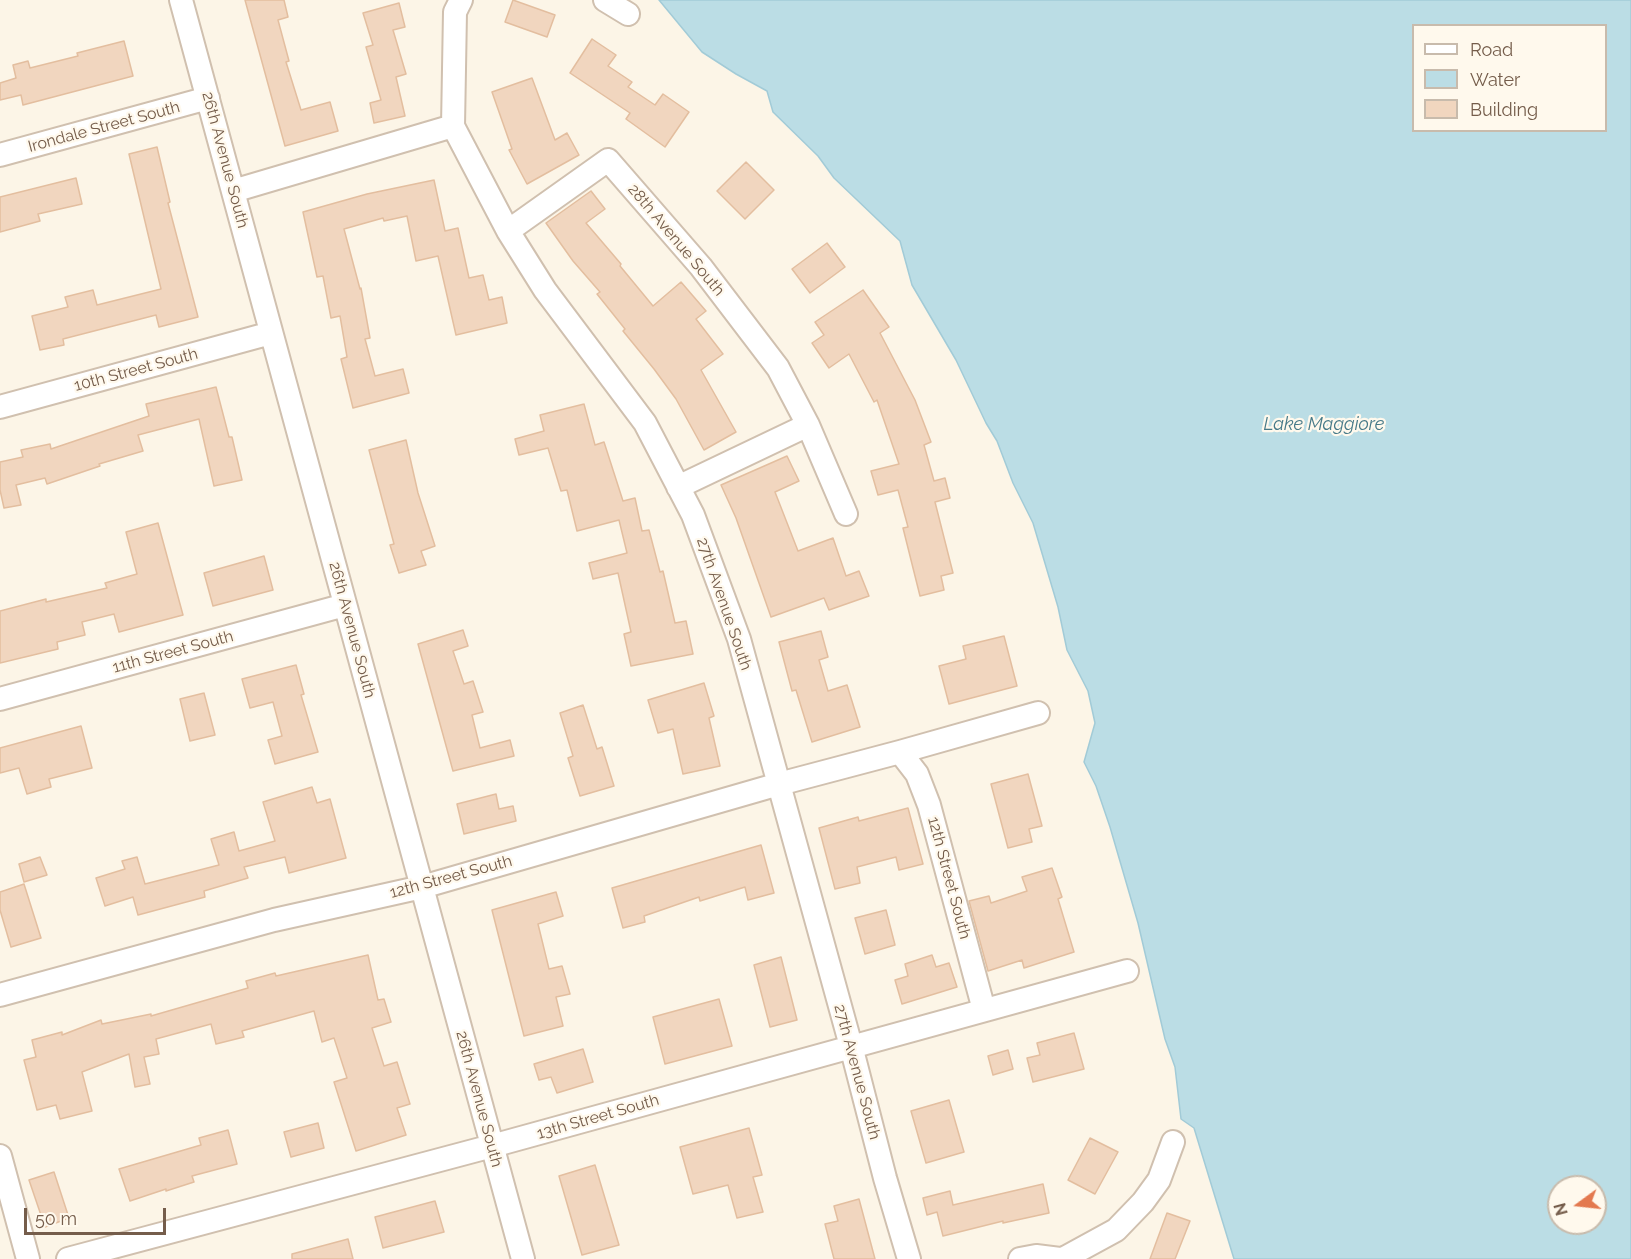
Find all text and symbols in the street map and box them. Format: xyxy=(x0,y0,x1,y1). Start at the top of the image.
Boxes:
legend xyxy=(1412,24,1607,132)
text: Road xyxy=(1470,39,1513,60)
text: Water xyxy=(1470,69,1520,90)
street label: 26th Avenue South xyxy=(198,90,252,230)
street label: Irondale Street South xyxy=(26,97,182,157)
text: Building xyxy=(1470,99,1538,120)
street label: 28th Avenue South xyxy=(624,180,728,300)
street label: 10th Street South xyxy=(72,344,200,396)
water label: Lake Maggiore xyxy=(1264,414,1384,436)
street label: 27th Avenue South xyxy=(692,535,756,673)
street label: 26th Avenue South xyxy=(325,560,379,700)
street label: 11th Street South xyxy=(110,627,236,677)
street label: 12th Street South xyxy=(923,815,975,941)
street label: 12th Street South xyxy=(388,851,514,903)
street label: 27th Avenue South xyxy=(830,1002,884,1142)
street label: 26th Avenue South xyxy=(452,1029,506,1169)
street label: 13th Street South xyxy=(535,1090,661,1144)
north arrow xyxy=(1547,1175,1607,1235)
scale bar xyxy=(27,1196,170,1234)
text: N xyxy=(1550,1201,1572,1218)
text: 50 m xyxy=(35,1208,77,1229)

